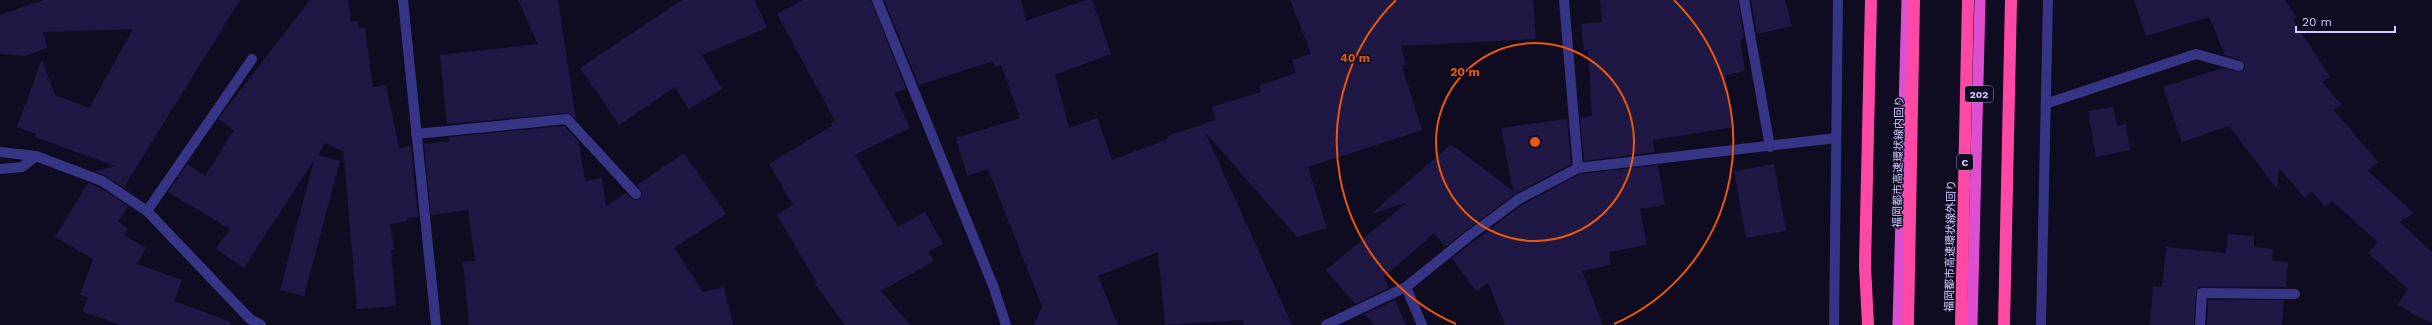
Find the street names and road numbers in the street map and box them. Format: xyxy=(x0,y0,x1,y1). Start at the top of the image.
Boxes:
road number: 202 xyxy=(1965,86,1993,102)
street label: 福岡都市高速環状線内回り xyxy=(1891,96,1906,228)
road number: C xyxy=(1957,154,1973,170)
street label: 福岡都市高速環状線外回り xyxy=(1943,180,1958,312)

